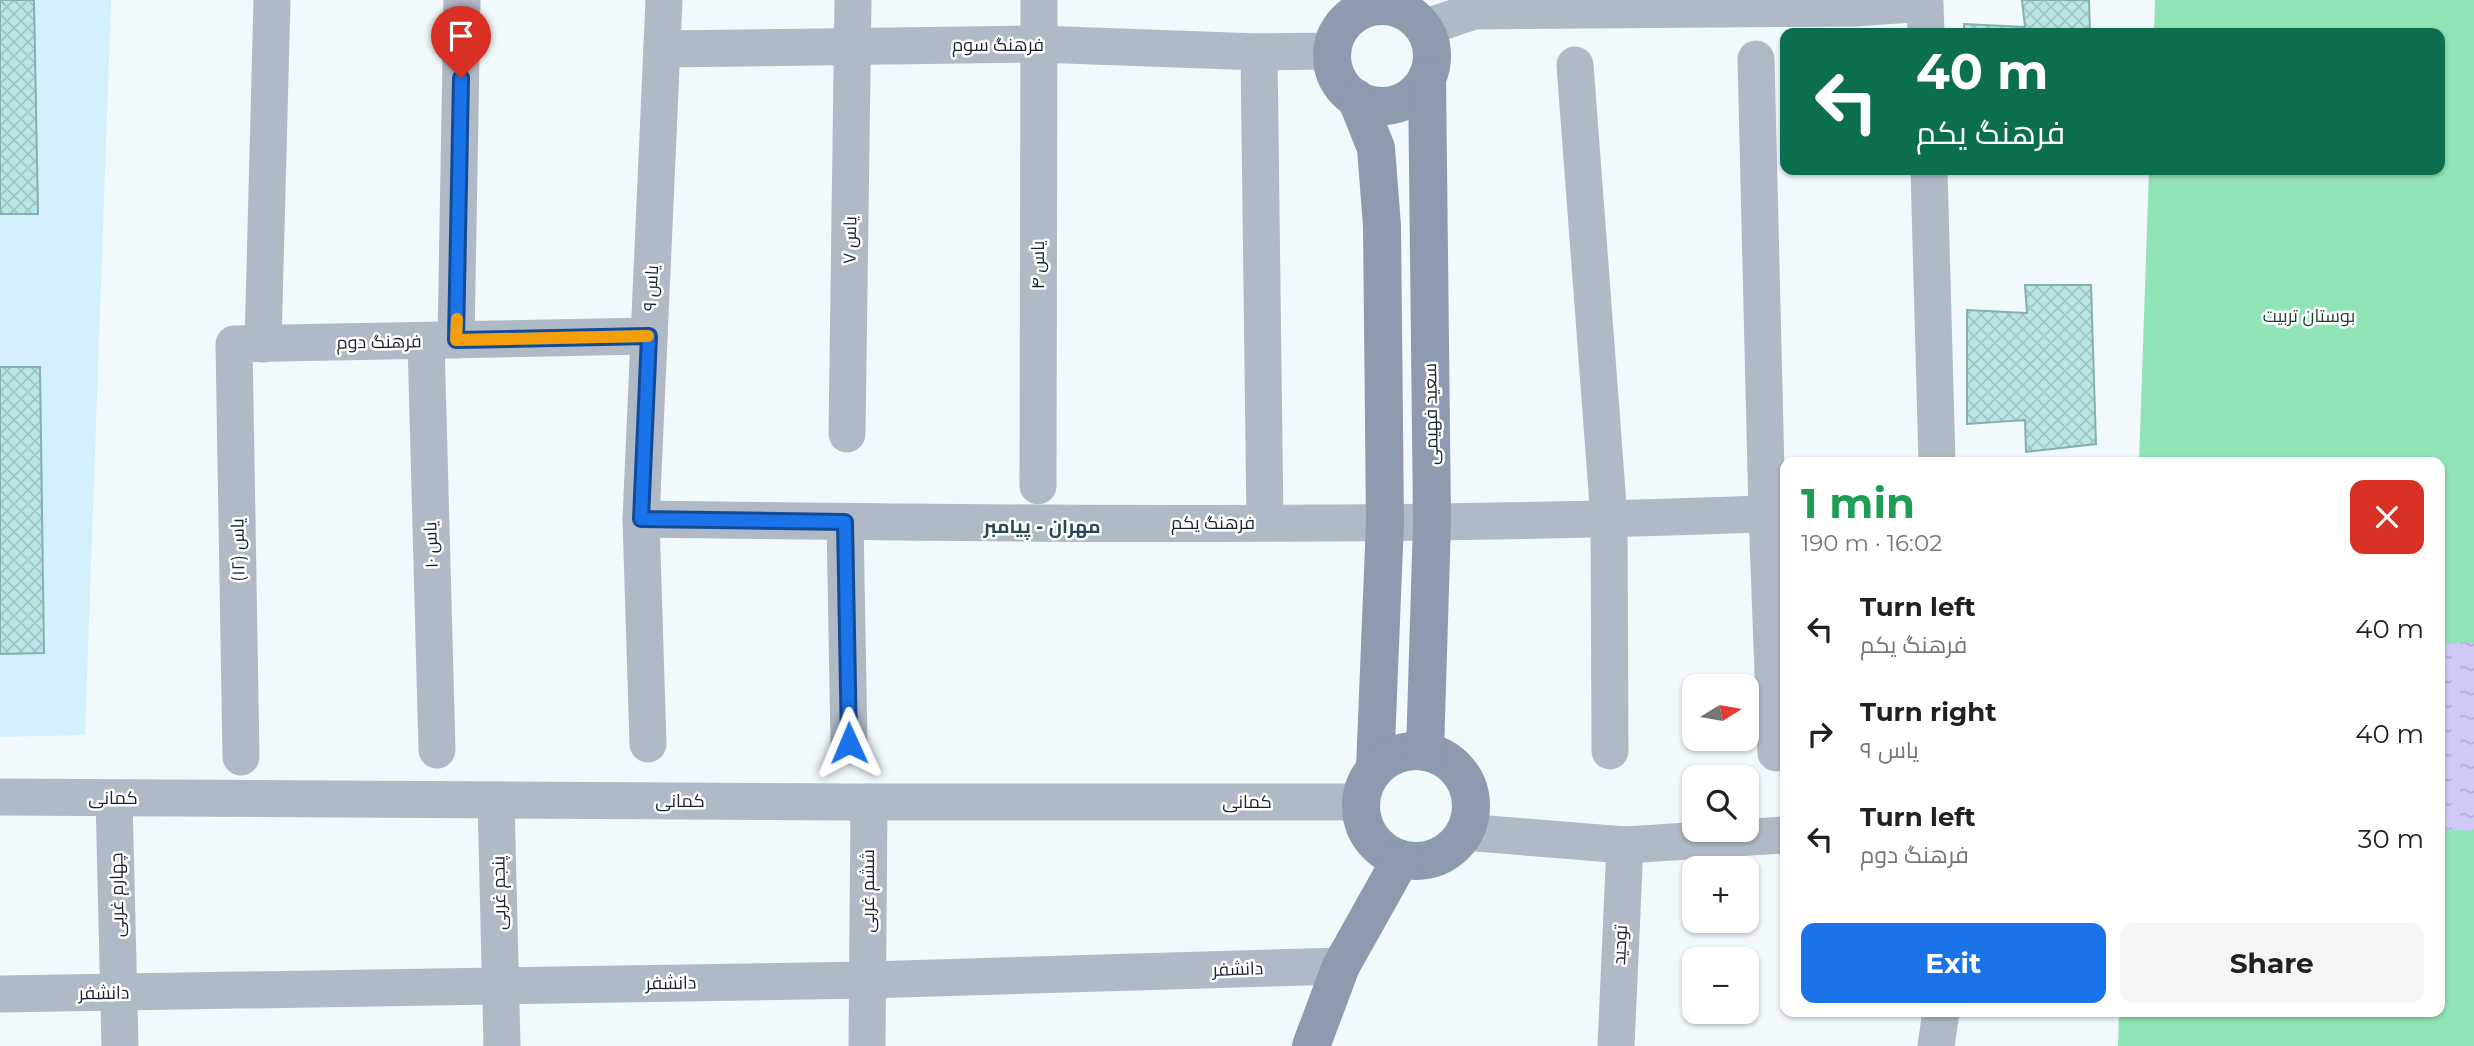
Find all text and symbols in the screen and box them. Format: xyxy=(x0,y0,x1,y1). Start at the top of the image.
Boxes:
pin xyxy=(431,6,491,78)
icon: arrive xyxy=(442,17,480,55)
street label: فرهنگ سوم xyxy=(952,34,1044,57)
text: 40 m xyxy=(1916,42,2048,101)
icon: left xyxy=(1801,56,1892,147)
text: فرهنگ یکم xyxy=(1916,113,2065,152)
street label: یاس ۷ xyxy=(839,216,861,264)
street label: یاس ۴ xyxy=(1027,241,1049,289)
street label: یاس ۹ xyxy=(639,264,663,312)
park label: بوستان تربیت xyxy=(2263,305,2355,327)
street label: فرهنگ دوم xyxy=(336,330,422,355)
street label: سعید فهیمی xyxy=(1419,363,1443,465)
text: 1 min xyxy=(1801,477,1915,529)
button: close xyxy=(2350,480,2424,554)
street label: فرهنگ یکم xyxy=(1171,512,1255,535)
district label: مهران - پیامبر xyxy=(983,515,1100,540)
street label: یاس (۱۲) xyxy=(226,518,250,582)
street label: یاس ۱۰ xyxy=(419,521,443,569)
text: 190 m · 16:02 xyxy=(1801,529,1942,557)
text: Turn left xyxy=(1860,591,1976,623)
icon: left xyxy=(1801,610,1839,648)
text: 40 m xyxy=(2355,613,2424,645)
text: فرهنگ یکم xyxy=(1860,631,1967,659)
north arrow xyxy=(1682,674,1759,751)
map controls xyxy=(1682,674,1759,1024)
text: Turn right xyxy=(1860,696,1996,728)
position arrow xyxy=(812,706,886,780)
icon: right xyxy=(1801,715,1839,753)
text: 40 m xyxy=(2355,718,2424,750)
text: یاس ۹ xyxy=(1860,736,1919,764)
button: search xyxy=(1682,765,1759,842)
street label: کمانی xyxy=(88,787,138,809)
street label: کمانی xyxy=(655,790,705,812)
street label: کمانی xyxy=(1222,791,1272,813)
text: Turn left xyxy=(1860,801,1976,833)
icon: left xyxy=(1801,820,1839,858)
text: 30 m xyxy=(2358,823,2424,855)
text: فرهنگ دوم xyxy=(1860,841,1969,869)
street label: ششم غربی xyxy=(857,849,880,933)
street label: چهارم غربی xyxy=(105,852,130,938)
street label: پنجم غربی xyxy=(487,855,512,930)
button: + xyxy=(1682,856,1759,933)
button: Exit xyxy=(1801,923,2106,1003)
button: Share xyxy=(2120,923,2424,1003)
street label: توحید xyxy=(1608,924,1632,966)
button: − xyxy=(1682,947,1759,1024)
street label: دانشفر xyxy=(1211,957,1264,981)
street label: دانشفر xyxy=(644,972,697,994)
street label: دانشفر xyxy=(77,982,130,1004)

